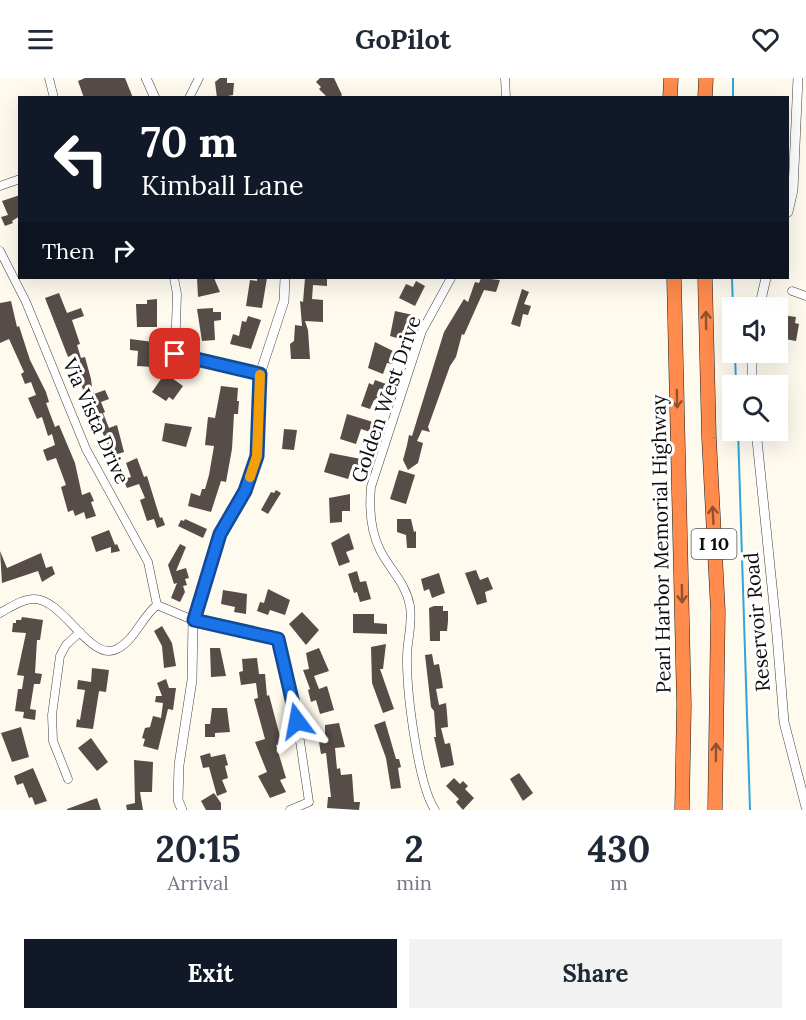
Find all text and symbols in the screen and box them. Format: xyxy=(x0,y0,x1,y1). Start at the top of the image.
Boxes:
text: GoPilot xyxy=(355,22,451,56)
icon: menu xyxy=(24,23,57,56)
icon: heart xyxy=(749,23,782,56)
text: 70 m xyxy=(141,115,237,169)
icon: left xyxy=(42,120,120,198)
text: Kimball Lane xyxy=(141,168,304,202)
icon: right xyxy=(107,234,140,267)
text: Then xyxy=(42,237,95,265)
map controls xyxy=(722,297,788,441)
button: sound xyxy=(722,297,788,363)
one-way arrow xyxy=(700,310,712,330)
street label: Golden West Drive xyxy=(345,312,426,486)
pin xyxy=(149,328,200,379)
icon: arrive xyxy=(158,337,191,370)
street label: Via Vista Drive xyxy=(57,353,135,488)
button: search xyxy=(722,375,788,441)
one-way arrow xyxy=(671,388,683,408)
street label: Pearl Harbor Memorial Highway xyxy=(645,394,676,694)
one-way arrow xyxy=(707,505,718,525)
road number: I 10 xyxy=(692,529,736,559)
street label: Reservoir Road xyxy=(738,551,775,693)
one-way arrow xyxy=(676,583,687,603)
position arrow xyxy=(265,689,329,753)
one-way arrow xyxy=(710,742,722,762)
text: 20:15 xyxy=(156,826,241,872)
text: 2 xyxy=(405,826,424,872)
text: 430 xyxy=(588,826,650,872)
text: Arrival xyxy=(168,870,229,895)
text: min xyxy=(396,870,432,895)
text: m xyxy=(610,870,628,895)
button: Exit xyxy=(24,939,397,1008)
button: Share xyxy=(409,939,782,1008)

